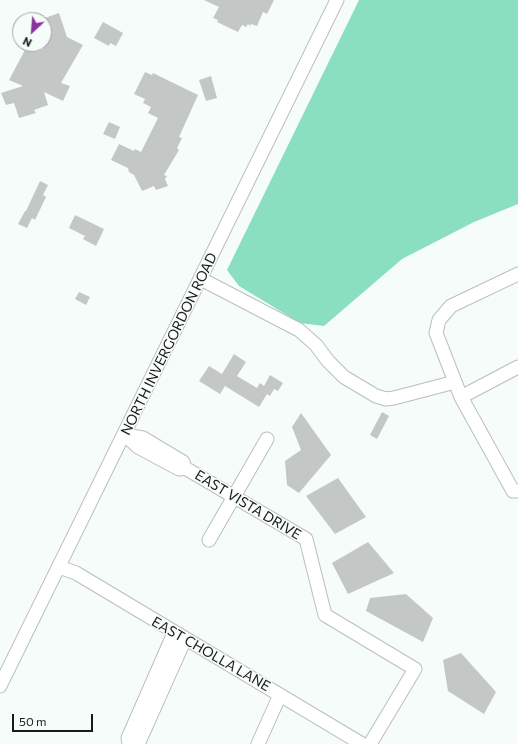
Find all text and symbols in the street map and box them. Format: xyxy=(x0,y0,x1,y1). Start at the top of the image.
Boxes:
north arrow xyxy=(12,12,52,52)
text: N xyxy=(20,35,34,50)
street label: NORTH INVERGORDON ROAD xyxy=(117,250,221,438)
street label: EAST VISTA DRIVE xyxy=(192,467,304,543)
street label: EAST CHOLLA LANE xyxy=(149,613,273,695)
scale bar xyxy=(14,706,95,732)
text: 50 m xyxy=(19,714,47,728)

